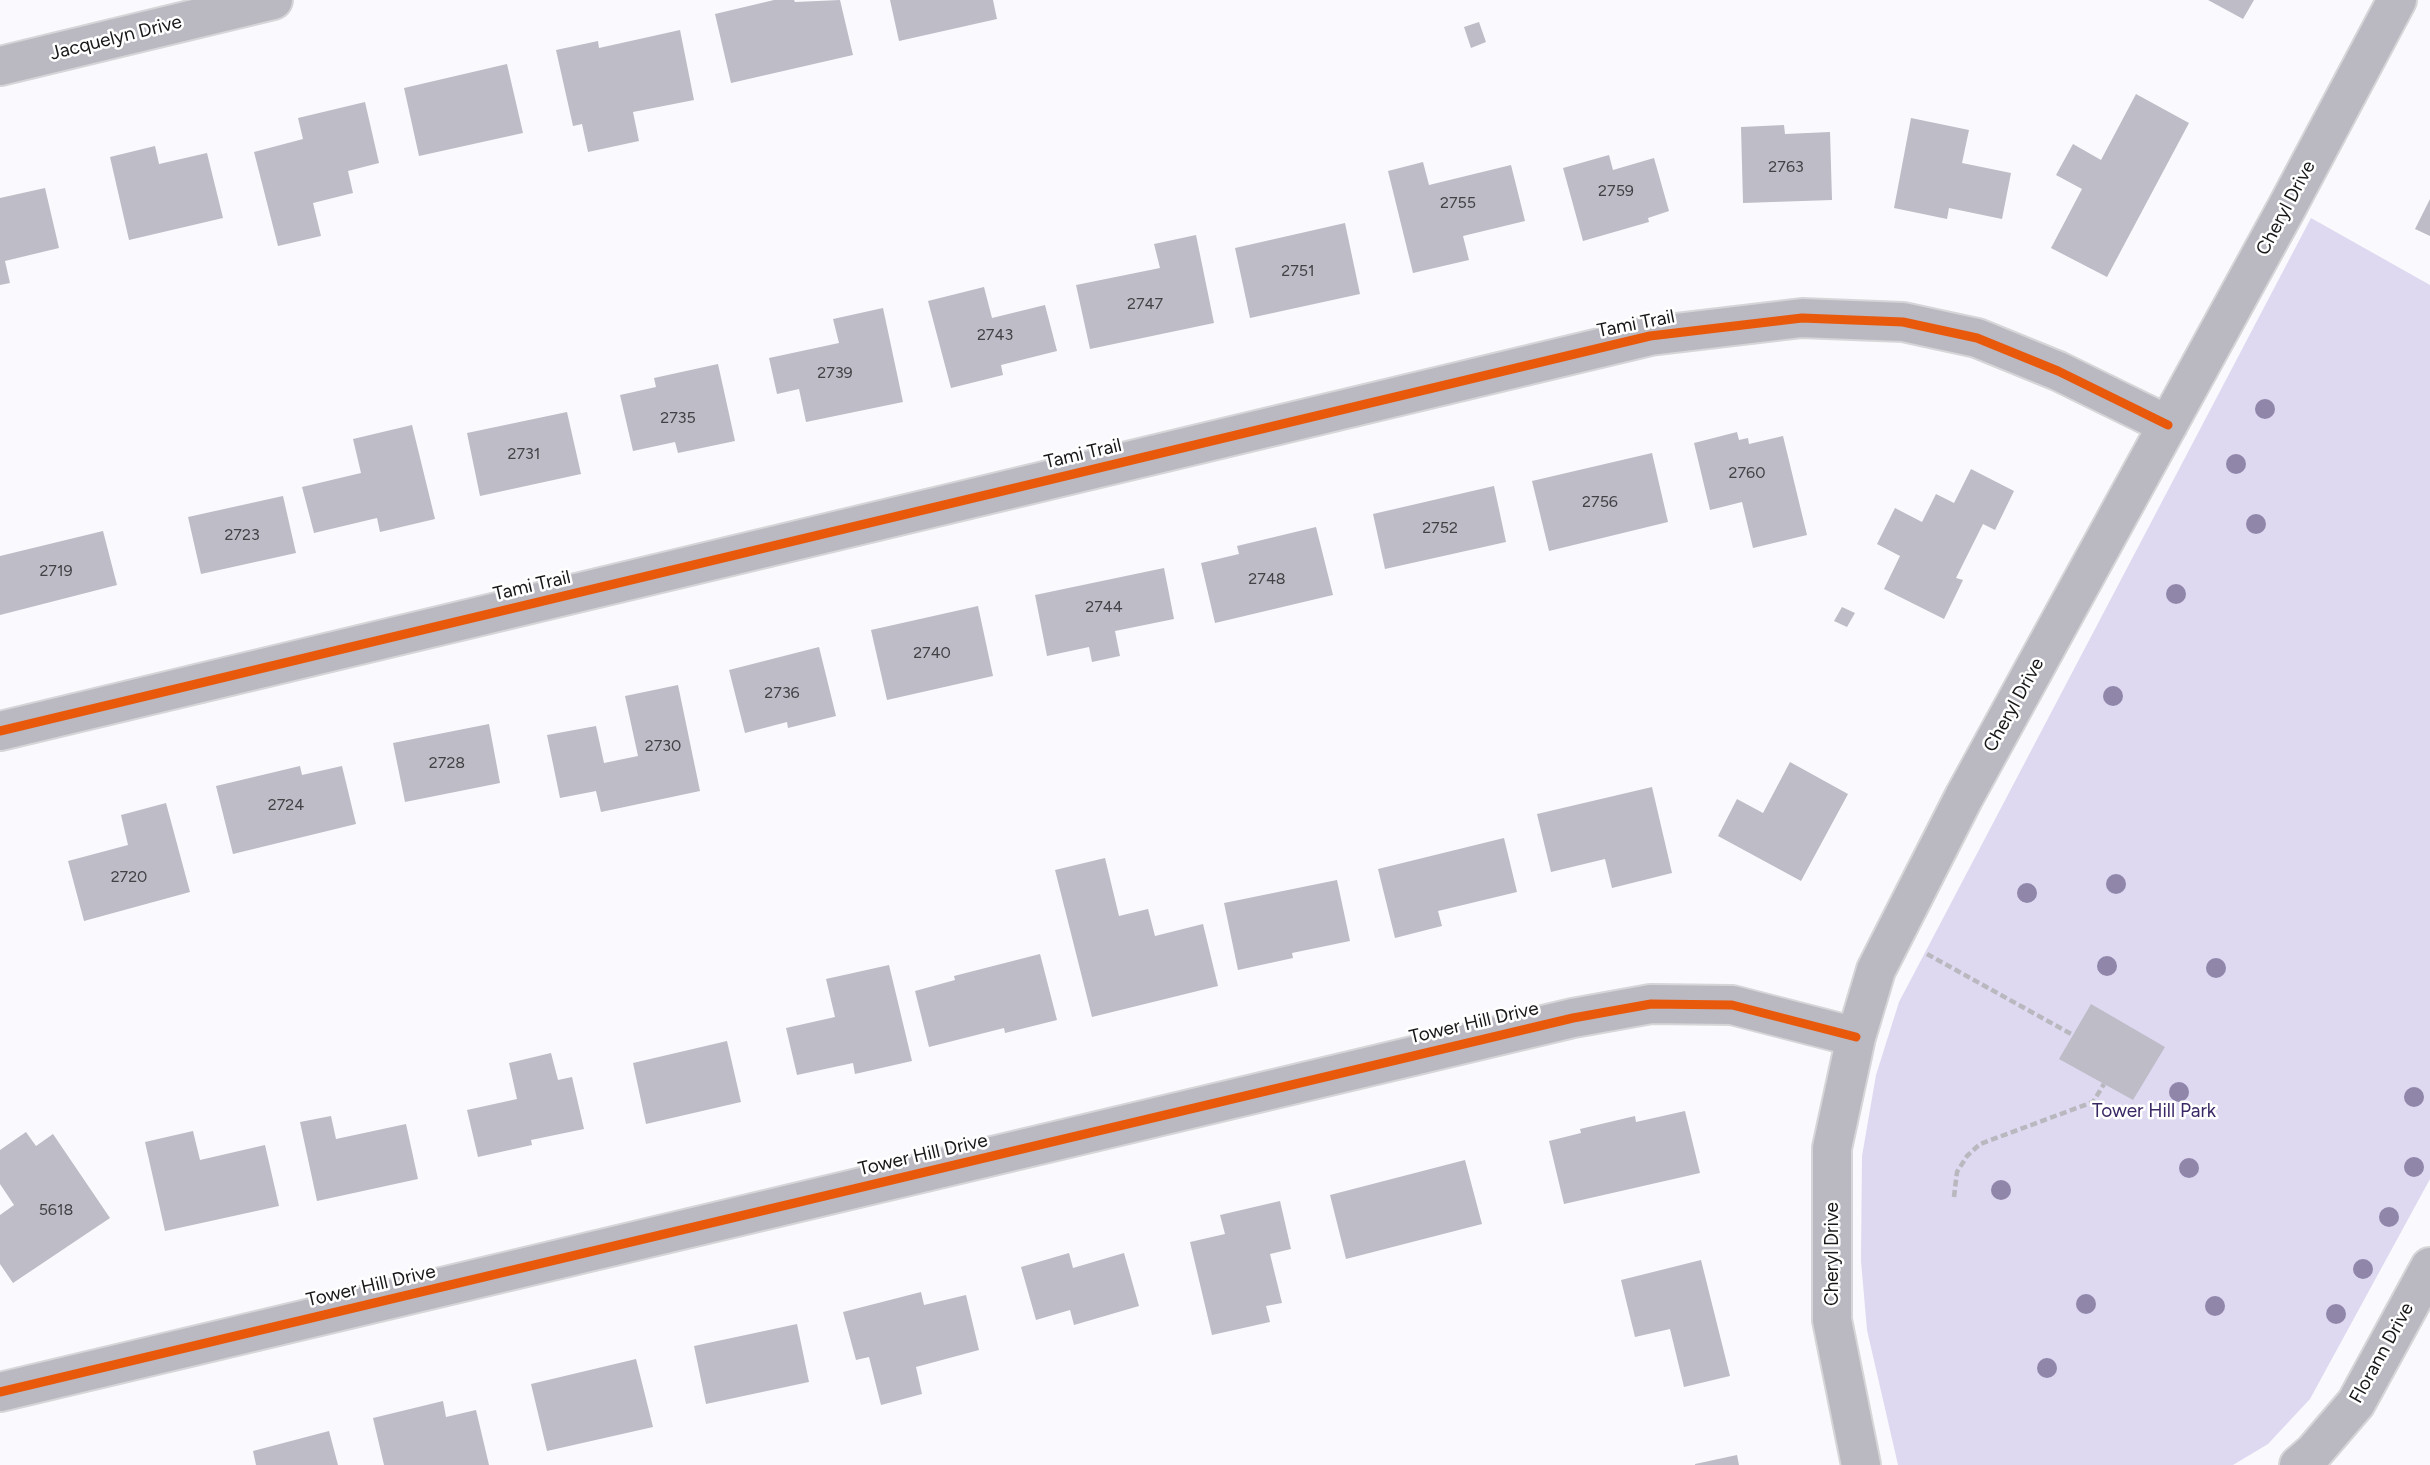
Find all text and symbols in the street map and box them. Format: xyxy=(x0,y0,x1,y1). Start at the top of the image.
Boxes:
street label: Jacquelyn Drive xyxy=(48,11,184,65)
house number: 2763 xyxy=(1768,157,1804,177)
street label: Cheryl Drive xyxy=(2252,157,2320,259)
house number: 2759 xyxy=(1598,181,1634,201)
house number: 2755 xyxy=(1440,193,1476,213)
house number: 2751 xyxy=(1281,261,1315,281)
house number: 2747 xyxy=(1127,294,1163,314)
street label: Tami Trail xyxy=(1595,305,1677,343)
house number: 2743 xyxy=(977,325,1013,345)
house number: 2739 xyxy=(817,363,853,383)
house number: 2735 xyxy=(660,408,696,428)
street label: Tami Trail xyxy=(1042,434,1124,474)
house number: 2731 xyxy=(508,444,540,464)
house number: 2760 xyxy=(1729,463,1765,483)
house number: 2756 xyxy=(1582,492,1618,512)
house number: 2752 xyxy=(1422,518,1458,538)
house number: 2723 xyxy=(224,525,260,545)
house number: 2719 xyxy=(39,561,73,581)
street label: Tami Trail xyxy=(491,566,573,606)
house number: 2748 xyxy=(1248,569,1286,589)
house number: 2744 xyxy=(1085,597,1123,617)
house number: 2740 xyxy=(913,643,951,663)
street label: Cheryl Drive xyxy=(1979,654,2049,756)
house number: 2736 xyxy=(764,683,800,703)
house number: 2730 xyxy=(645,736,681,756)
house number: 2728 xyxy=(429,753,465,773)
house number: 2724 xyxy=(268,795,304,815)
house number: 2720 xyxy=(111,867,147,887)
street label: Tower Hill Drive xyxy=(1407,997,1541,1049)
park label: Tower Hill Park xyxy=(2092,1100,2216,1122)
street label: Tower Hill Drive xyxy=(856,1129,990,1181)
house number: 5618 xyxy=(39,1200,73,1220)
street label: Cheryl Drive xyxy=(1821,1202,1843,1306)
street label: Tower Hill Drive xyxy=(304,1260,438,1312)
street label: Florann Drive xyxy=(2345,1299,2419,1407)

